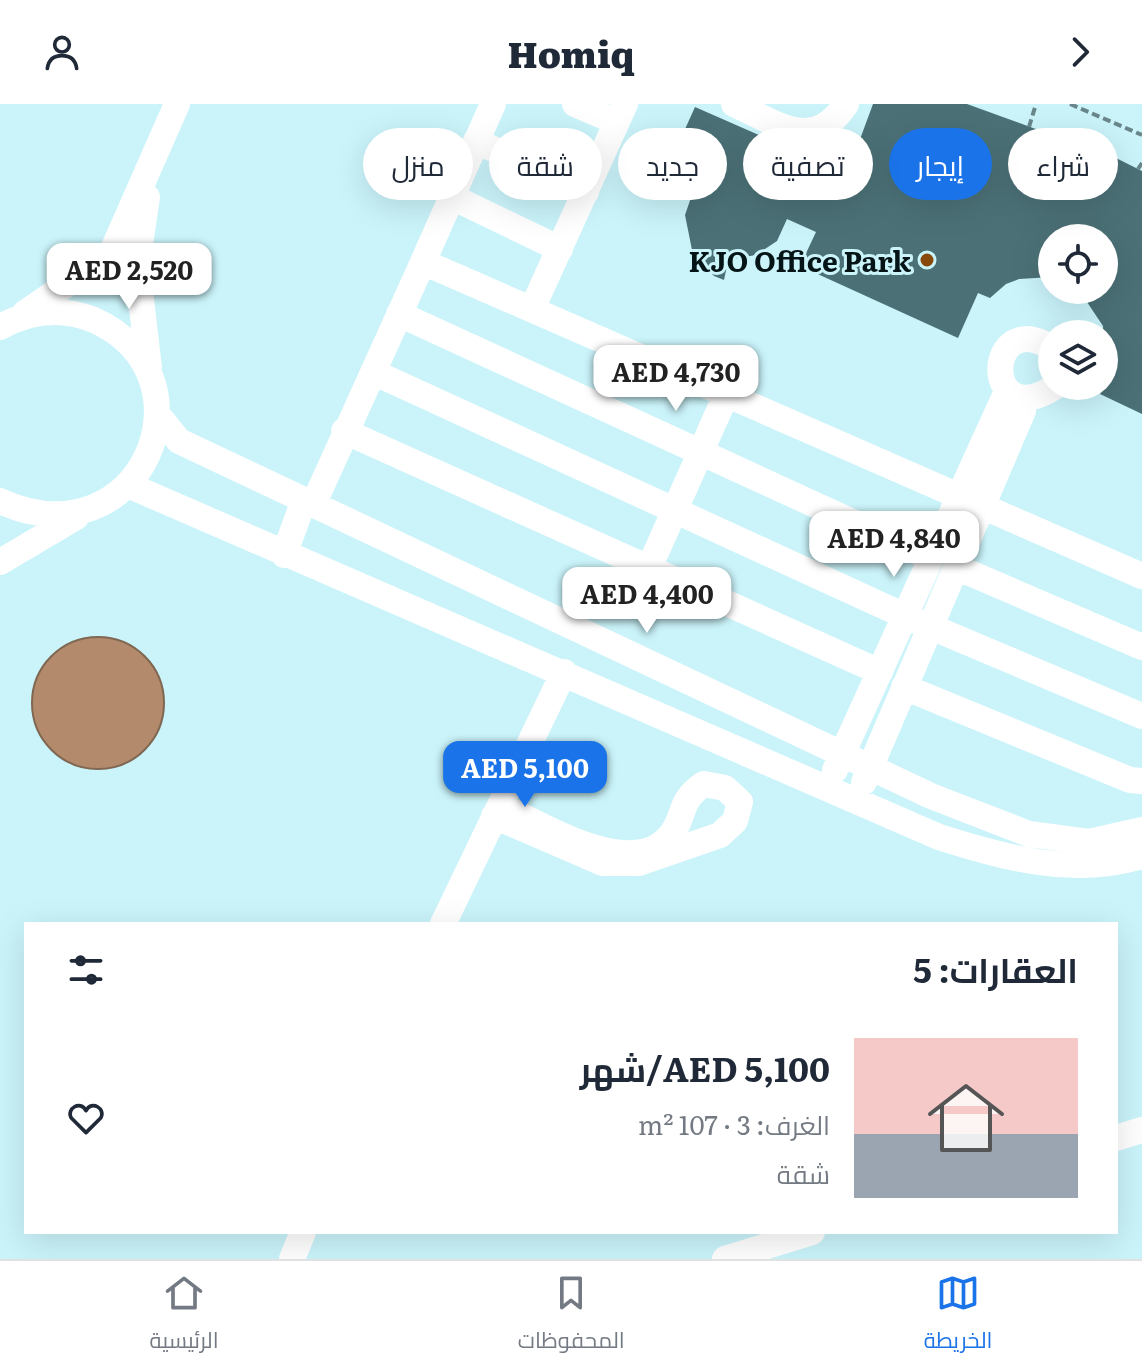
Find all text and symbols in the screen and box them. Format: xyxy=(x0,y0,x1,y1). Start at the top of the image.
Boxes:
text: Homiq xyxy=(507,26,635,79)
icon: person xyxy=(40,30,84,74)
icon: forward xyxy=(1058,30,1102,74)
chip: منزل xyxy=(363,128,473,200)
chip: شقة xyxy=(489,128,602,200)
chip: جديد xyxy=(618,128,727,200)
chip: تصفية xyxy=(743,128,873,200)
chip: إيجار xyxy=(889,128,992,200)
chip: شراء xyxy=(1008,128,1118,200)
map controls xyxy=(1038,224,1118,400)
button: locate xyxy=(1038,224,1118,304)
place label: KJO Office Park xyxy=(689,239,911,281)
pin: AED 2,520 xyxy=(37,243,221,311)
text: AED 2,520 xyxy=(65,249,193,288)
marker: KJO Office Park xyxy=(918,251,936,269)
button: layers xyxy=(1038,320,1118,400)
pin: AED 4,730 xyxy=(584,345,768,413)
text: AED 4,730 xyxy=(611,351,741,390)
pin: AED 4,840 xyxy=(802,511,986,579)
text: AED 4,840 xyxy=(827,517,961,556)
pin: AED 4,400 xyxy=(555,567,739,635)
text: AED 4,400 xyxy=(580,573,714,612)
pin: AED 5,100 xyxy=(433,741,617,809)
text: AED 5,100 xyxy=(461,747,589,786)
text: العقارات: 5 xyxy=(913,943,1078,993)
icon: filters xyxy=(64,948,108,992)
text: AED 5,100/شهر xyxy=(580,1042,830,1092)
icon: home xyxy=(918,1070,1014,1166)
icon: heart xyxy=(64,1096,108,1140)
text: الغرف: 3 · 107 m² xyxy=(638,1104,830,1143)
text: شقة xyxy=(777,1153,830,1192)
tab: الرئيسية xyxy=(150,1271,219,1361)
tab: المحفوظات xyxy=(518,1271,625,1361)
tab: الخريطة xyxy=(924,1271,992,1361)

